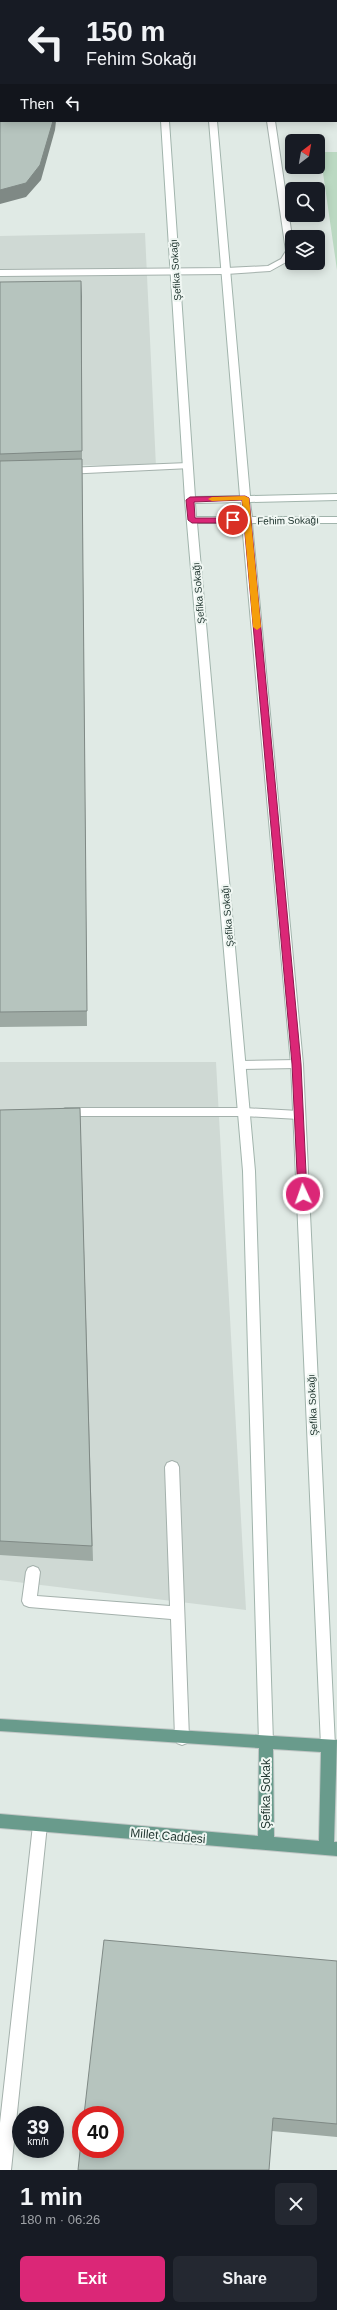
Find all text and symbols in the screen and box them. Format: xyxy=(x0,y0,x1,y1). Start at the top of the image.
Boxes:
icon: left xyxy=(20,16,72,68)
text: 150 m xyxy=(86,16,165,47)
text: Fehim Sokağı xyxy=(86,49,197,69)
icon: left xyxy=(62,92,84,114)
text: Then xyxy=(20,95,54,112)
north arrow xyxy=(285,134,325,174)
map controls xyxy=(285,134,325,270)
button: search xyxy=(285,182,325,222)
button: layers xyxy=(285,230,325,270)
street label: Şefika Sokağı xyxy=(168,239,183,301)
pin xyxy=(216,503,250,537)
icon: arrive xyxy=(222,509,244,531)
street label: Fehim Sokağı xyxy=(257,514,319,527)
street label: Şefika Sokağı xyxy=(190,562,207,624)
street label: Şefika Sokağı xyxy=(219,885,236,947)
position arrow xyxy=(282,1173,324,1215)
street label: Şefika Sokağı xyxy=(305,1374,320,1436)
street label: Şefika Sokak xyxy=(259,1758,273,1829)
street label: Millet Caddesi xyxy=(130,1826,206,1846)
speed limit sign: 40 xyxy=(72,2106,124,2158)
text: 39 xyxy=(27,2116,49,2138)
text: km/h xyxy=(27,2136,49,2147)
text: 1 min xyxy=(20,2183,83,2210)
button: close xyxy=(275,2183,317,2225)
text: 180 m · 06:26 xyxy=(20,2212,100,2227)
button: Exit xyxy=(20,2256,165,2302)
button: Share xyxy=(173,2256,317,2302)

